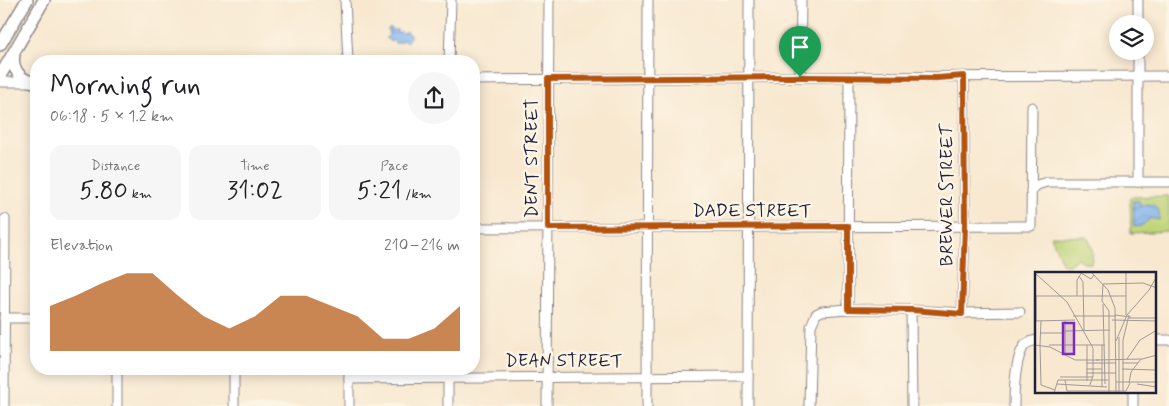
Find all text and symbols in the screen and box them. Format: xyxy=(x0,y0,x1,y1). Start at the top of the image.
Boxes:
map controls xyxy=(1109,15,1154,60)
button: layers xyxy=(1109,15,1154,60)
pin xyxy=(779,26,821,77)
icon: arrive xyxy=(786,33,814,61)
text: Morning run xyxy=(50,68,201,105)
button: share xyxy=(408,72,460,124)
street label: DENT STREET xyxy=(520,98,544,218)
text: 06:18 · 5 × 1.2 km xyxy=(50,106,174,127)
street label: BREWER STREET xyxy=(935,123,959,266)
text: Distance xyxy=(91,157,140,175)
text: Time xyxy=(240,157,270,175)
text: Pace xyxy=(380,157,408,175)
text: 5.80 xyxy=(79,175,128,208)
text: 31:02 xyxy=(227,175,283,208)
text: 5:21 xyxy=(357,175,402,208)
text: km xyxy=(128,185,152,203)
text: /km xyxy=(402,185,432,203)
street label: DADE STREET xyxy=(693,199,811,223)
text: Elevation xyxy=(50,235,113,256)
text: 210–216 m xyxy=(384,235,460,256)
inset map xyxy=(1035,272,1156,394)
street label: DEAN STREET xyxy=(505,349,623,373)

